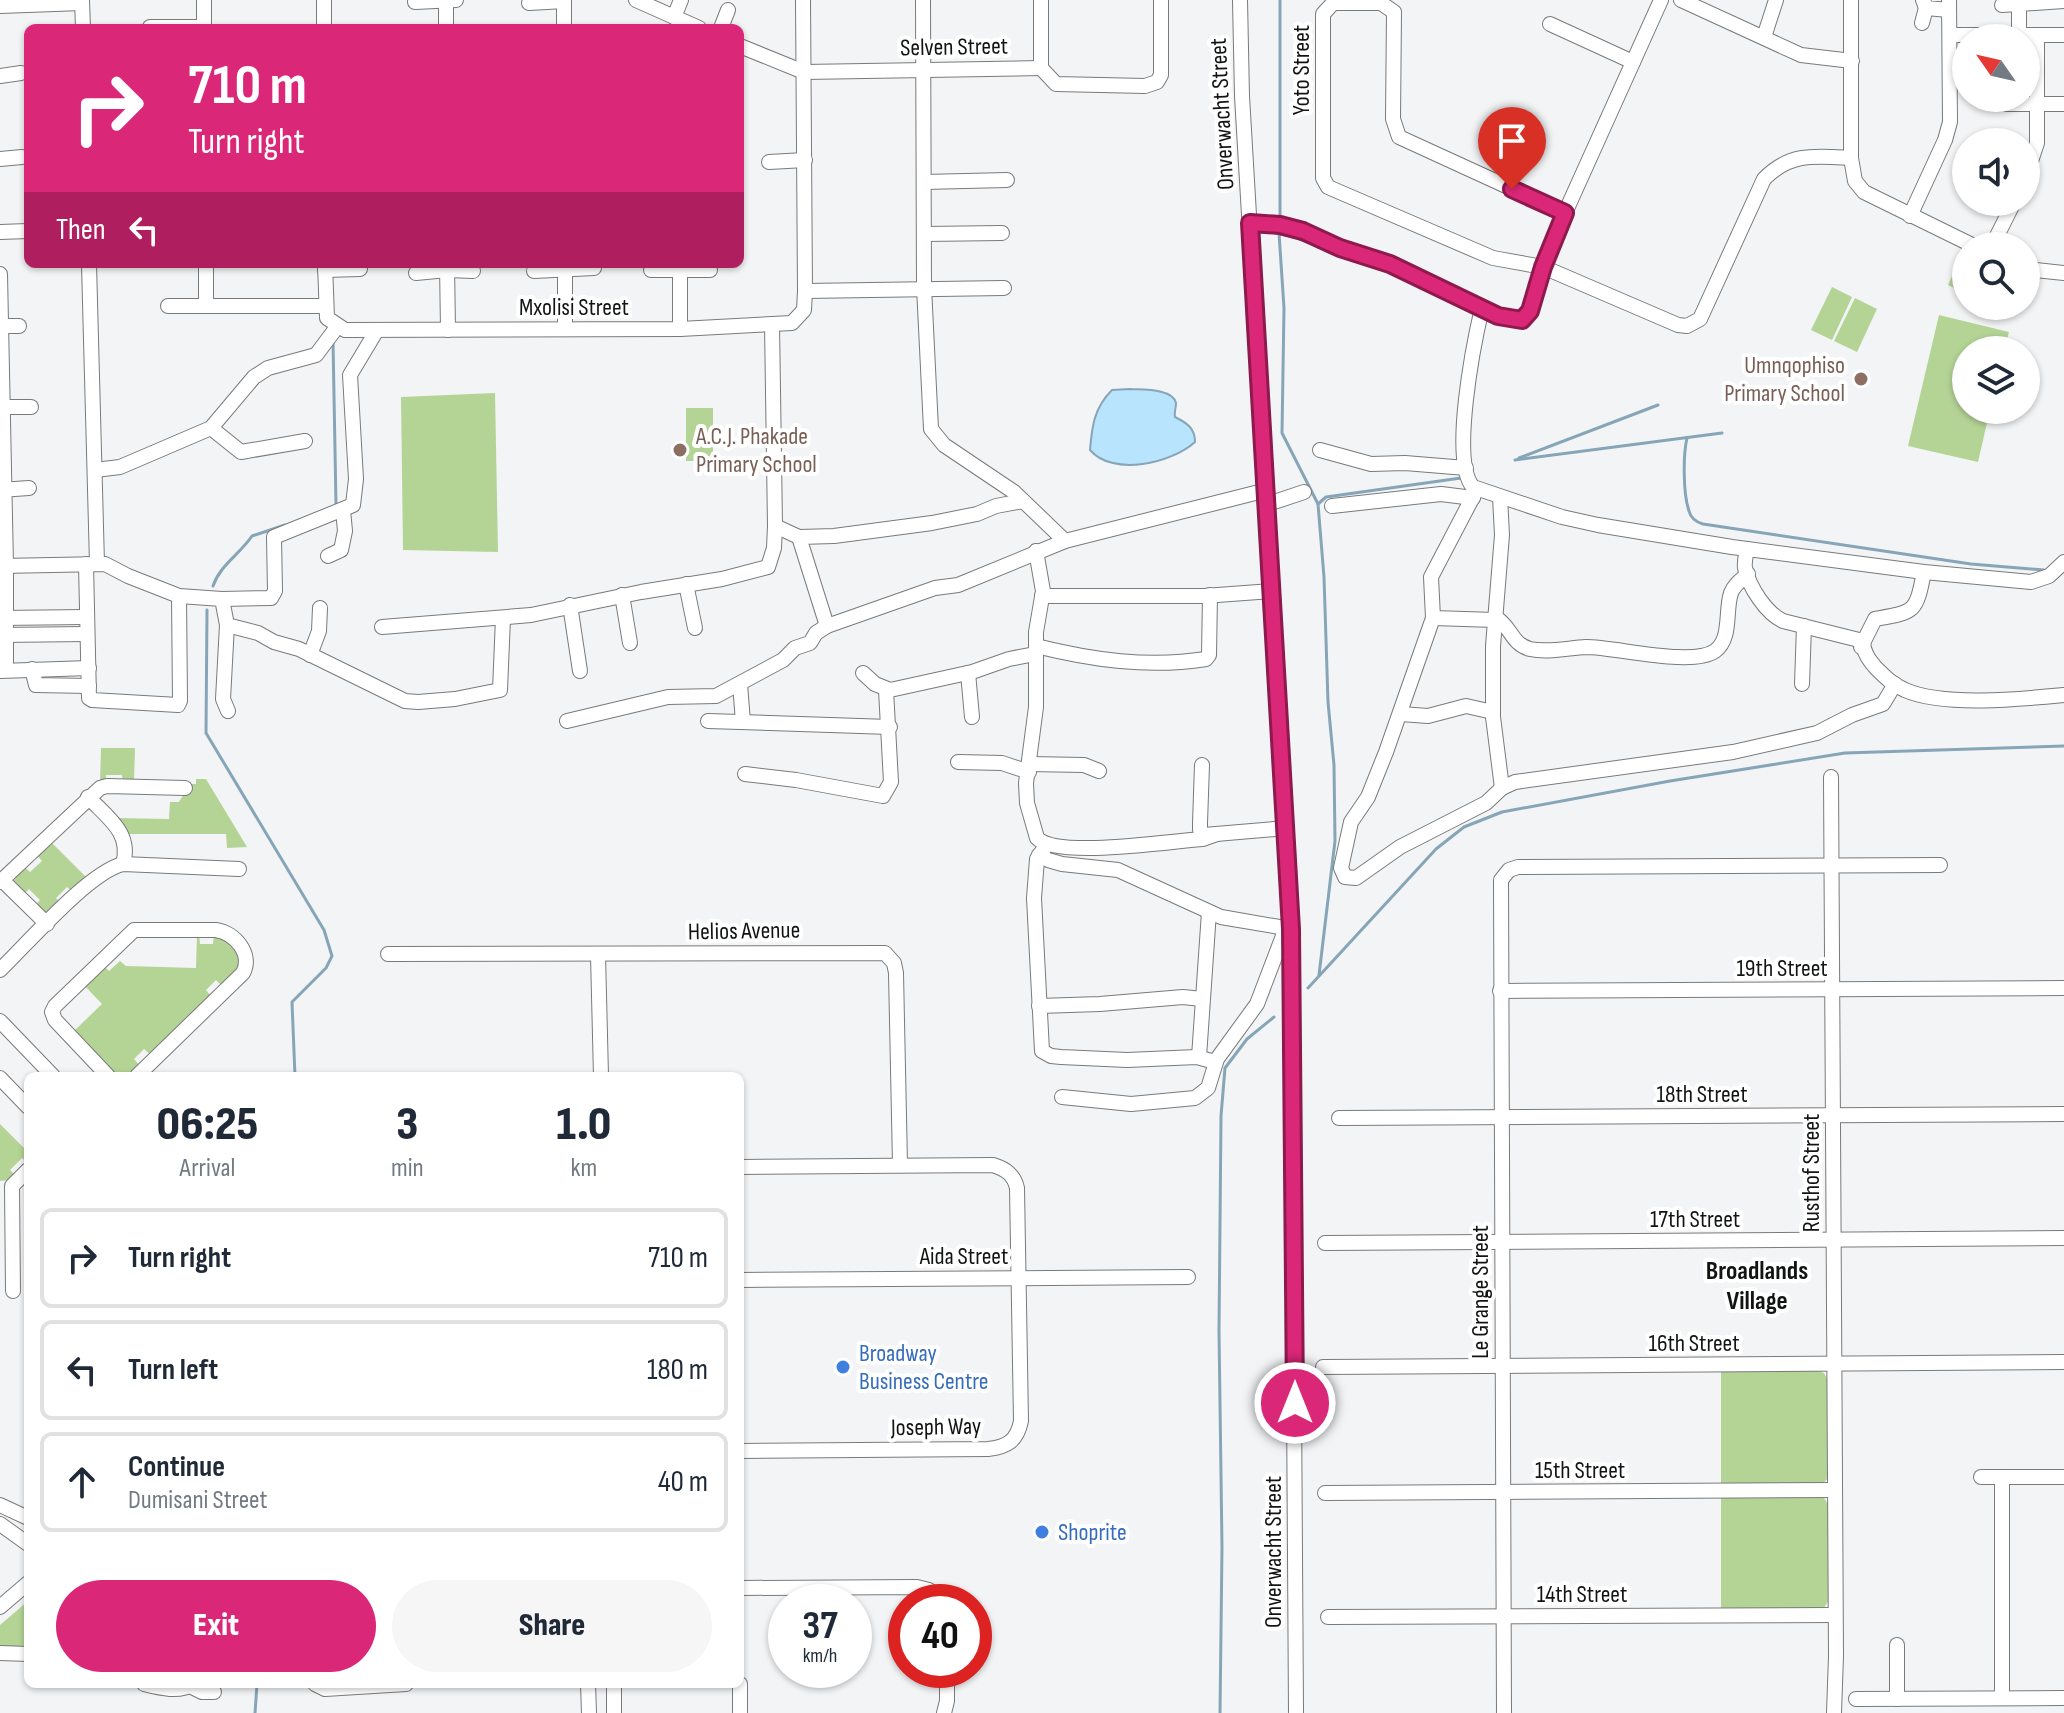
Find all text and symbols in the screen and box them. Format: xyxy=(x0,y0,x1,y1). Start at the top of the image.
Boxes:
north arrow xyxy=(1952,24,2040,112)
map controls xyxy=(1952,24,2040,424)
street label: Yoto Street xyxy=(1287,25,1316,115)
street label: Selven Street xyxy=(900,32,1008,62)
street label: Onverwacht Street xyxy=(1204,37,1240,191)
text: 710 m xyxy=(188,53,307,120)
icon: right xyxy=(56,56,160,160)
pin xyxy=(1478,107,1546,189)
icon: arrive xyxy=(1490,119,1534,163)
text: Turn right xyxy=(188,121,305,164)
button: sound xyxy=(1952,128,2040,216)
icon: left xyxy=(122,208,166,252)
text: Then xyxy=(56,212,106,248)
button: search xyxy=(1952,232,2040,320)
street label: Mxolisi Street xyxy=(519,293,629,322)
button: layers xyxy=(1952,336,2040,424)
place label: Umnqophiso Primary School xyxy=(1724,351,1845,408)
marker: Umnqophiso Primary School xyxy=(1852,370,1870,388)
place label: A.C.J. Phakade Primary School xyxy=(695,422,817,479)
marker: A.C.J. Phakade Primary School xyxy=(671,441,689,459)
street label: Helios Avenue xyxy=(688,916,800,946)
street label: 19th Street xyxy=(1736,954,1828,983)
street label: 18th Street xyxy=(1657,1080,1747,1109)
text: 06:25 xyxy=(157,1096,258,1153)
text: 3 xyxy=(396,1096,418,1153)
text: 1.0 xyxy=(556,1096,611,1153)
street label: Rusthof Street xyxy=(1797,1114,1826,1232)
text: Arrival xyxy=(180,1153,235,1184)
text: min xyxy=(391,1153,424,1184)
text: km xyxy=(570,1153,597,1184)
street label: 17th Street xyxy=(1650,1205,1740,1234)
street label: Le Grange Street xyxy=(1466,1225,1495,1359)
icon: right xyxy=(60,1236,104,1280)
text: Turn right xyxy=(128,1240,231,1276)
text: 710 m xyxy=(648,1240,708,1276)
street label: Aida Street xyxy=(919,1242,1008,1271)
district label: Broadlands Village xyxy=(1706,1256,1808,1317)
street label: 16th Street xyxy=(1649,1329,1739,1358)
place label: Broadway Business Centre xyxy=(859,1339,988,1396)
icon: left xyxy=(60,1348,104,1392)
text: Turn left xyxy=(128,1352,218,1388)
text: 180 m xyxy=(647,1352,708,1388)
marker: Broadway Business Centre xyxy=(834,1358,852,1376)
position arrow xyxy=(1253,1361,1337,1445)
street label: Joseph Way xyxy=(890,1412,981,1442)
text: Continue xyxy=(128,1449,225,1485)
street label: 15th Street xyxy=(1535,1456,1625,1485)
icon: ahead xyxy=(60,1460,104,1504)
text: 40 m xyxy=(658,1464,708,1500)
street label: Onverwacht Street xyxy=(1259,1476,1288,1628)
text: Dumisani Street xyxy=(128,1485,267,1516)
place label: Shoprite xyxy=(1058,1518,1127,1547)
marker: Shoprite xyxy=(1033,1523,1051,1541)
button: Exit xyxy=(56,1580,376,1672)
button: Share xyxy=(392,1580,712,1672)
street label: 14th Street xyxy=(1537,1580,1627,1609)
speed limit sign: 40 xyxy=(888,1584,992,1688)
text: 37 xyxy=(802,1602,838,1650)
text: km/h xyxy=(803,1644,837,1668)

